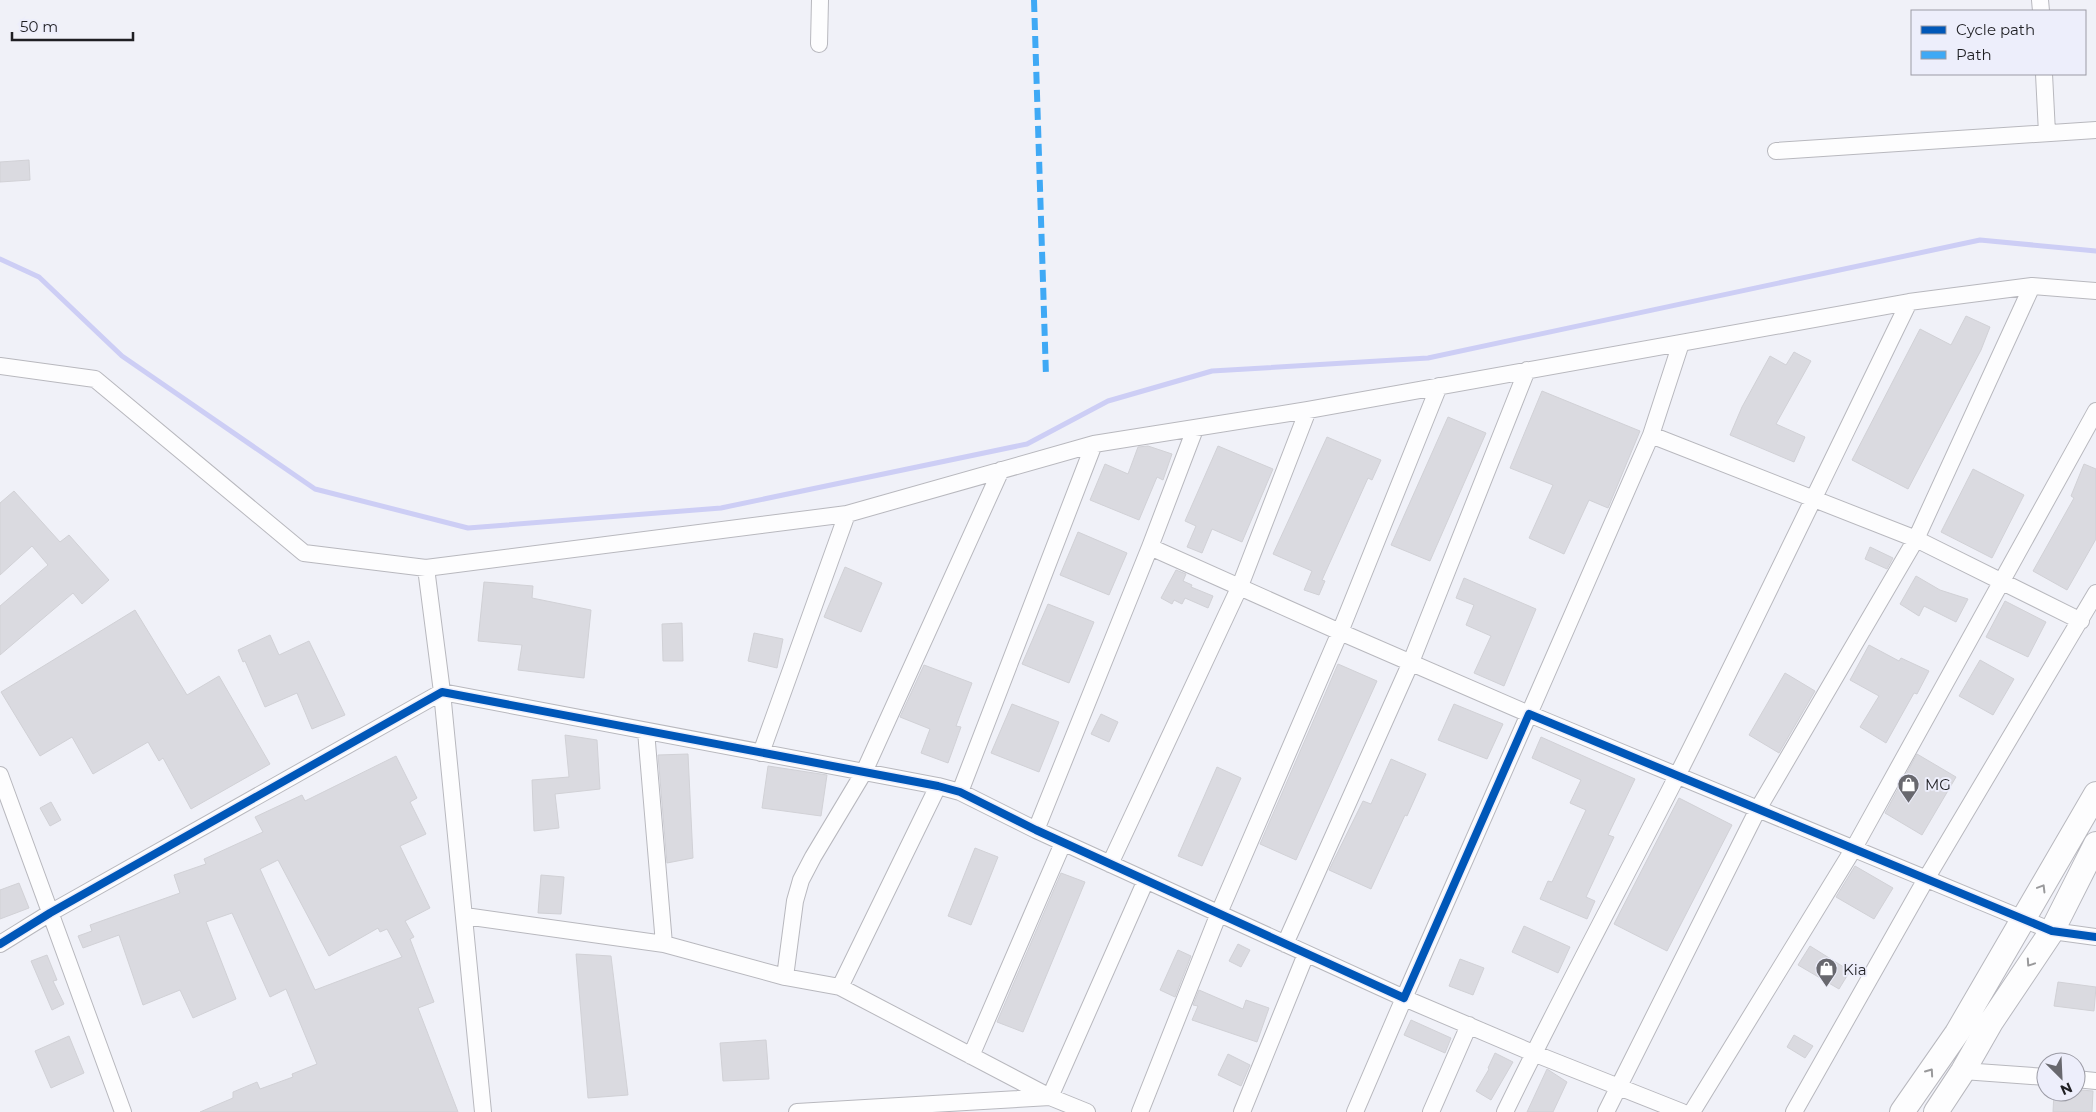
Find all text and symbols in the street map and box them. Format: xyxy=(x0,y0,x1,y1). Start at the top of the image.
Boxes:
scale bar xyxy=(12,10,134,42)
legend xyxy=(1911,10,2086,75)
text: 50 m xyxy=(20,17,58,36)
text: Cycle path xyxy=(1956,20,2035,39)
text: Path xyxy=(1956,45,1992,64)
shop icon: MG xyxy=(1897,772,1921,803)
place label: MG xyxy=(1925,775,1951,794)
one-way arrow xyxy=(2036,885,2046,894)
shop icon: Kia xyxy=(1815,957,1839,988)
one-way arrow xyxy=(2027,957,2037,966)
place label: Kia xyxy=(1843,960,1867,979)
north arrow xyxy=(2036,1052,2086,1102)
one-way arrow xyxy=(1924,1068,1933,1078)
text: N xyxy=(2057,1078,2075,1099)

